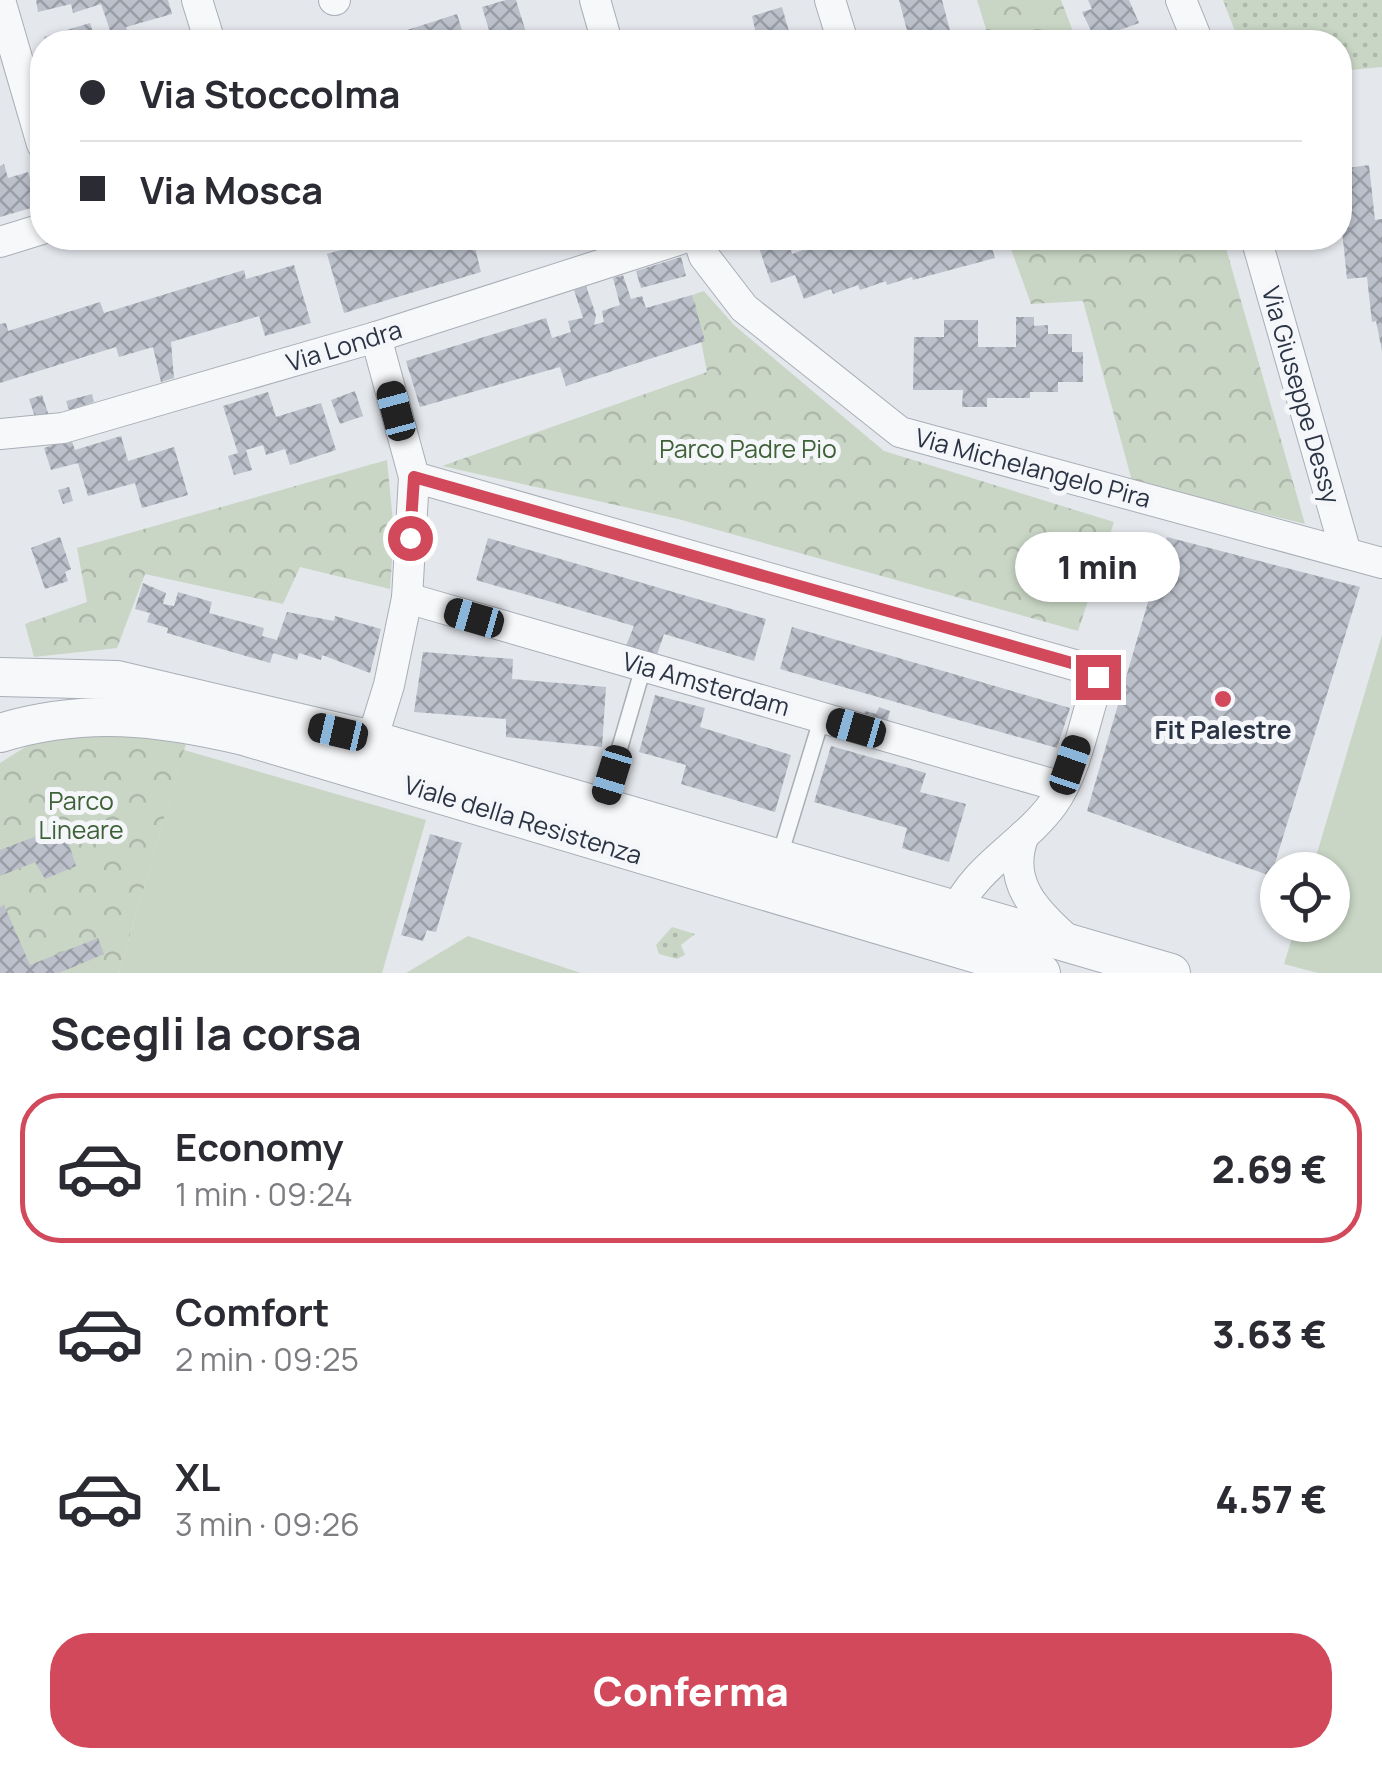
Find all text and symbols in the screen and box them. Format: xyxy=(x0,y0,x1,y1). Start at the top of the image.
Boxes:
text: Via Stoccolma xyxy=(140,67,400,119)
text: Via Mosca xyxy=(140,163,323,215)
street label: Via Giuseppe Dessy xyxy=(1254,282,1349,508)
street label: Via Londra xyxy=(282,311,406,380)
car xyxy=(374,378,418,444)
street label: Via Michelangelo Pira xyxy=(912,419,1155,516)
park label: Parco Padre Pio xyxy=(659,431,837,466)
route start xyxy=(388,516,433,561)
callout: 1 min xyxy=(1016,532,1180,602)
text: 1 min xyxy=(1057,545,1138,589)
car xyxy=(441,595,507,641)
street label: Via Amsterdam xyxy=(619,643,794,724)
route end xyxy=(1076,655,1121,700)
marker: Fit Palestre xyxy=(1212,688,1234,710)
car xyxy=(823,705,889,751)
car xyxy=(305,711,371,753)
place label: Fit Palestre xyxy=(1154,712,1292,747)
car xyxy=(1046,732,1094,798)
car xyxy=(589,742,635,808)
street label: Viale della Resistenza xyxy=(400,767,646,872)
park label: Parco Lineare xyxy=(39,783,124,847)
map controls xyxy=(1260,852,1350,942)
button: locate xyxy=(1260,852,1350,942)
text: Scegli la corsa xyxy=(50,1002,362,1064)
text: Economy xyxy=(175,1120,344,1172)
icon: car xyxy=(55,1123,145,1213)
text: 2.69 € xyxy=(1212,1142,1327,1194)
text: 1 min · 09:24 xyxy=(175,1172,353,1216)
text: Comfort xyxy=(175,1285,329,1337)
icon: car xyxy=(55,1288,145,1378)
text: 3.63 € xyxy=(1212,1307,1327,1359)
text: 2 min · 09:25 xyxy=(175,1337,359,1381)
text: XL xyxy=(175,1450,220,1502)
icon: car xyxy=(55,1453,145,1543)
text: 4.57 € xyxy=(1215,1472,1327,1524)
text: 3 min · 09:26 xyxy=(175,1502,360,1546)
button: Conferma xyxy=(50,1633,1332,1748)

